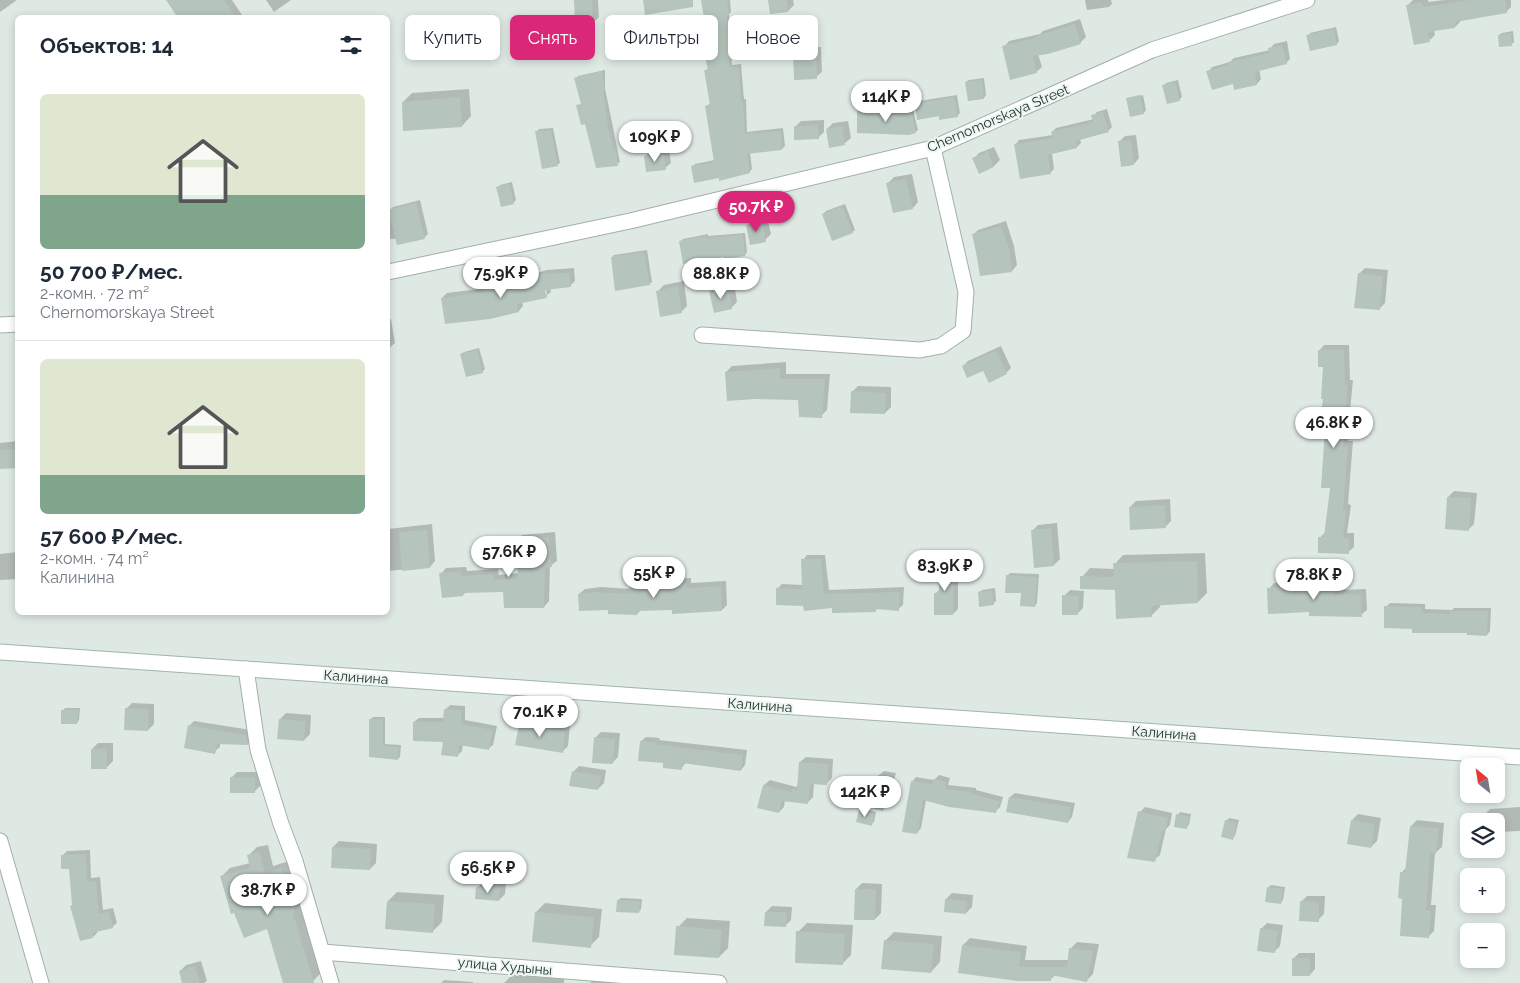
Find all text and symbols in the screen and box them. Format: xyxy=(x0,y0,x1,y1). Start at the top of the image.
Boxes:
chip: Купить xyxy=(405,15,500,60)
chip: Снять xyxy=(510,15,595,60)
chip: Фильтры xyxy=(605,15,718,60)
chip: Новое xyxy=(728,15,818,60)
icon: filters xyxy=(337,31,365,59)
text: Объектов: 14 xyxy=(40,33,174,58)
pin: 114K ₽ xyxy=(845,80,927,123)
street label: Chernomorskaya Street xyxy=(925,81,1072,155)
text: 114K ₽ xyxy=(862,87,910,106)
pin: 109K ₽ xyxy=(614,120,696,163)
icon: home xyxy=(158,126,248,216)
text: 109K ₽ xyxy=(630,127,680,146)
pin: 50.7K ₽ xyxy=(710,190,802,233)
text: 50.7K ₽ xyxy=(729,197,783,216)
pin: 75.9K ₽ xyxy=(455,256,547,299)
pin: 88.8K ₽ xyxy=(675,258,767,300)
text: 50 700 ₽/мес. xyxy=(40,259,183,284)
text: 75.9K ₽ xyxy=(474,263,528,282)
text: 88.8K ₽ xyxy=(693,264,749,283)
text: 2-комн. · 72 m² xyxy=(40,284,149,303)
text: Chernomorskaya Street xyxy=(40,303,214,322)
icon: home xyxy=(158,392,248,482)
pin: 46.8K ₽ xyxy=(1288,406,1380,449)
text: 46.8K ₽ xyxy=(1306,413,1362,432)
text: 57 600 ₽/мес. xyxy=(40,524,183,549)
pin: 57.6K ₽ xyxy=(463,536,555,578)
text: 57.6K ₽ xyxy=(482,542,536,561)
text: 2-комн. · 74 m² xyxy=(40,549,149,568)
pin: 83.9K ₽ xyxy=(899,550,991,592)
pin: 55K ₽ xyxy=(619,556,689,599)
text: 83.9K ₽ xyxy=(917,556,973,575)
pin: 78.8K ₽ xyxy=(1268,558,1360,601)
text: 55K ₽ xyxy=(633,563,675,582)
text: 78.8K ₽ xyxy=(1286,565,1342,584)
text: Калинина xyxy=(40,568,114,587)
street label: Калинина xyxy=(323,667,389,687)
street label: Калинина xyxy=(727,695,793,715)
pin: 70.1K ₽ xyxy=(494,696,586,738)
text: 70.1K ₽ xyxy=(513,702,567,721)
street label: Калинина xyxy=(1131,723,1197,743)
north arrow xyxy=(1460,758,1505,802)
map controls xyxy=(1460,758,1505,968)
pin: 142K ₽ xyxy=(824,776,906,818)
text: 142K ₽ xyxy=(840,782,890,801)
button: layers xyxy=(1460,813,1505,858)
pin: 56.5K ₽ xyxy=(442,852,534,894)
text: 56.5K ₽ xyxy=(461,858,515,877)
button: + xyxy=(1460,868,1505,913)
pin: 38.7K ₽ xyxy=(222,874,314,916)
text: 38.7K ₽ xyxy=(241,880,295,899)
button: − xyxy=(1460,923,1505,968)
street label: улица Худыны xyxy=(457,954,553,978)

